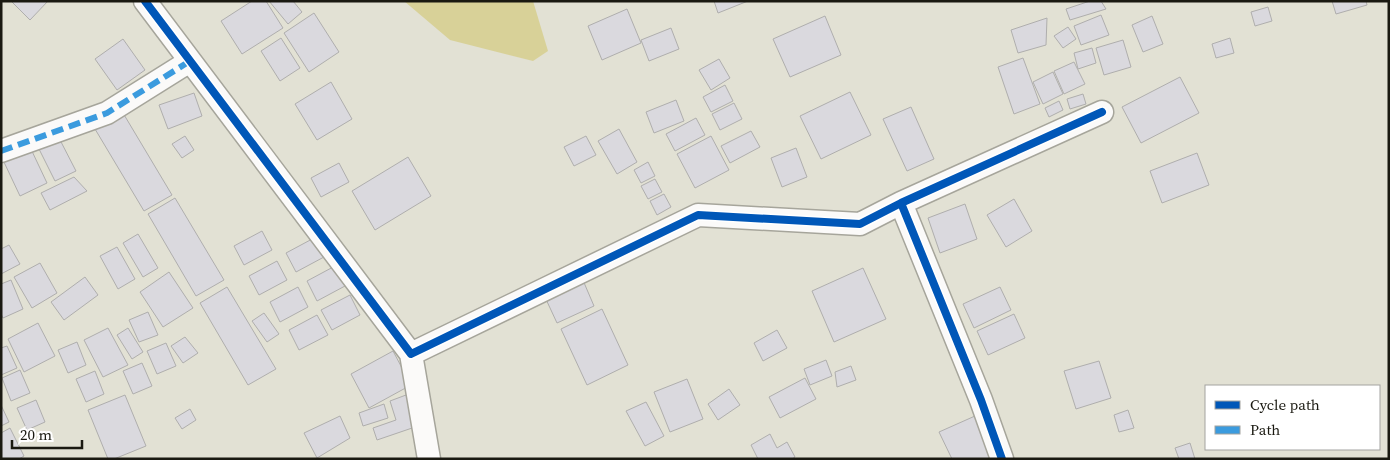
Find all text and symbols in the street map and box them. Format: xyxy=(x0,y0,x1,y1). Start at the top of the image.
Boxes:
legend xyxy=(1205,385,1380,450)
text: Cycle path xyxy=(1250,394,1320,415)
scale bar xyxy=(12,418,82,450)
text: Path xyxy=(1250,419,1280,440)
text: 20 m xyxy=(20,424,52,445)

